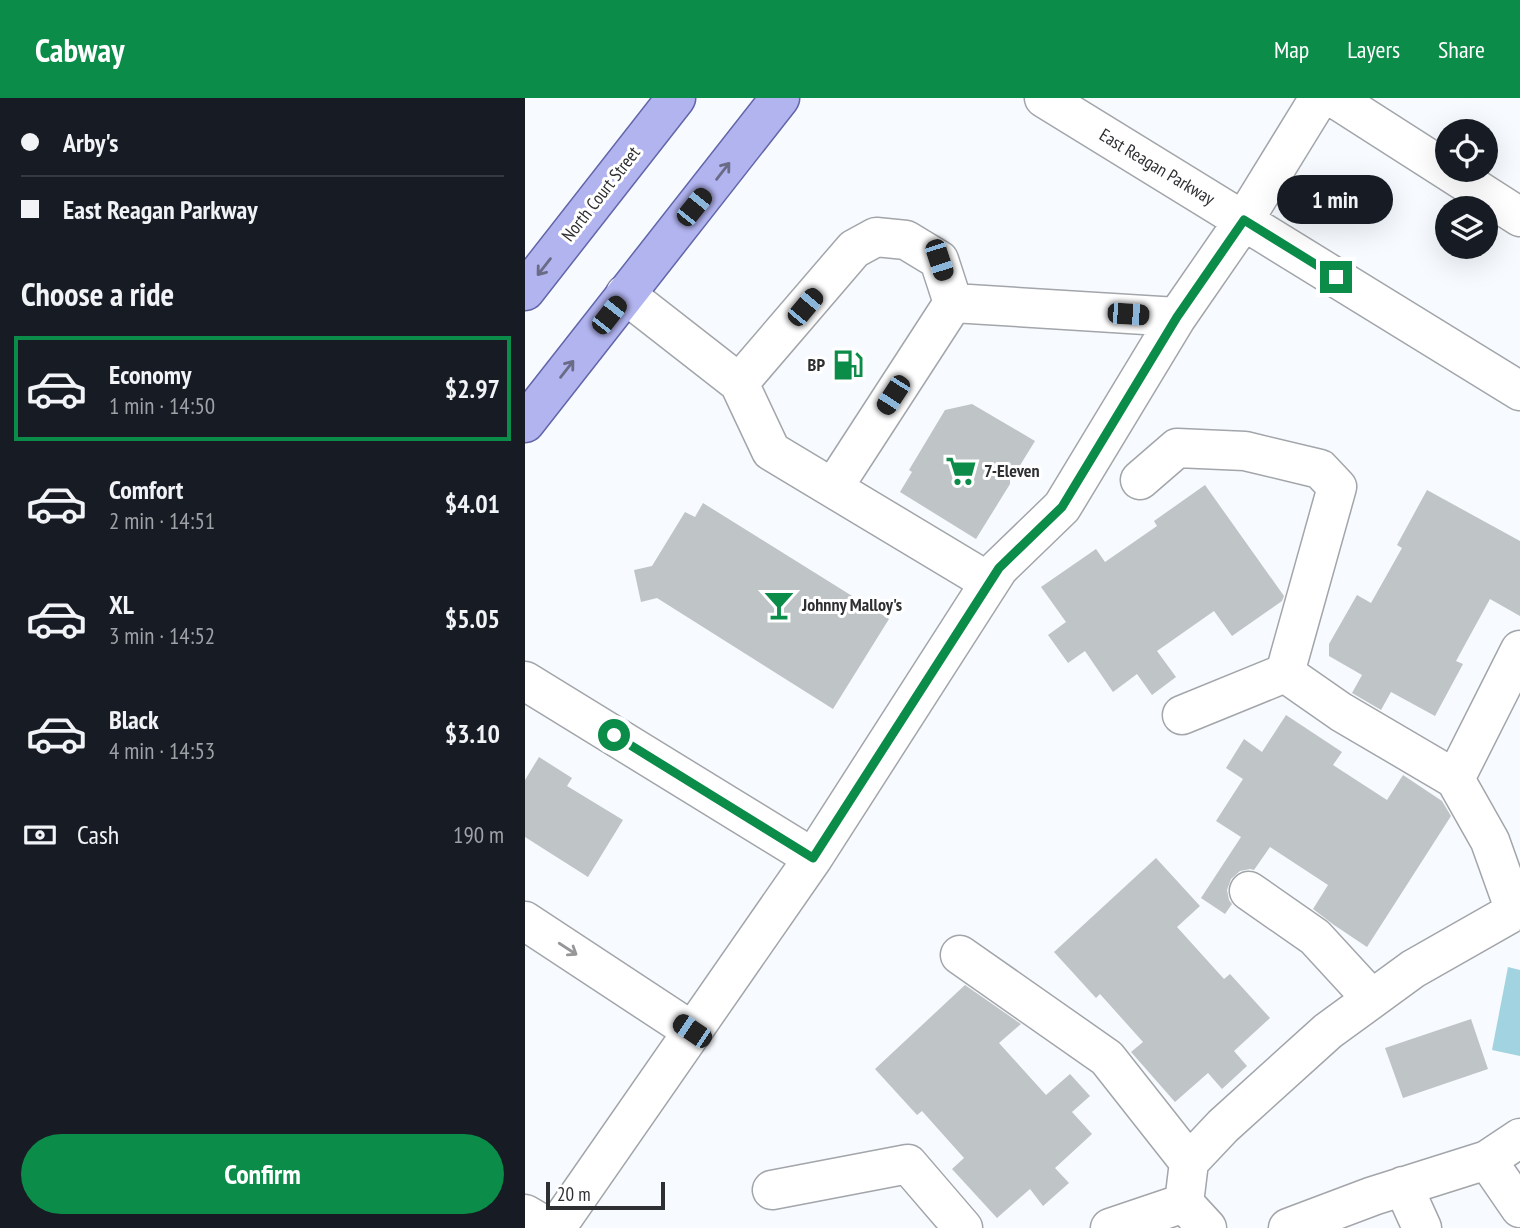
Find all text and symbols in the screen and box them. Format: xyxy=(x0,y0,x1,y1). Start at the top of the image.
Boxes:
text: Cabway xyxy=(35,28,124,71)
text: Map xyxy=(1274,34,1309,65)
text: Layers xyxy=(1347,34,1400,65)
text: Share xyxy=(1438,34,1485,65)
map controls xyxy=(1435,119,1498,259)
button: locate xyxy=(1435,119,1498,182)
street label: East Reagan Parkway xyxy=(1095,123,1219,210)
text: Arby's xyxy=(63,126,118,159)
street label: North Court Street xyxy=(556,142,645,246)
one-way arrow xyxy=(715,162,730,180)
callout: 1 min xyxy=(1278,176,1394,225)
car xyxy=(673,184,716,230)
text: 1 min xyxy=(1312,185,1358,214)
text: East Reagan Parkway xyxy=(63,193,258,226)
button: layers xyxy=(1435,196,1498,259)
car xyxy=(923,237,956,283)
one-way arrow xyxy=(536,258,551,276)
route end xyxy=(1320,261,1352,293)
text: Choose a ride xyxy=(21,273,174,315)
car xyxy=(784,284,827,330)
car xyxy=(588,292,631,338)
car xyxy=(1107,302,1150,326)
fuel station icon: BP xyxy=(831,348,865,382)
place label: BP xyxy=(808,353,825,376)
icon: car xyxy=(25,357,88,420)
text: Economy xyxy=(109,358,191,391)
one-way arrow xyxy=(559,360,574,378)
text: $2.97 xyxy=(445,372,500,405)
car xyxy=(873,372,914,418)
text: 1 min · 14:50 xyxy=(109,391,215,420)
supermarket icon: 7-Eleven xyxy=(944,454,978,488)
place label: 7-Eleven xyxy=(984,459,1040,482)
icon: car xyxy=(25,472,88,535)
text: Comfort xyxy=(109,473,183,506)
text: $4.01 xyxy=(445,487,500,520)
text: 2 min · 14:51 xyxy=(109,506,215,535)
icon: car xyxy=(25,587,88,650)
text: XL xyxy=(109,588,134,621)
bar icon: Johnny Malloy's xyxy=(762,588,796,622)
place label: Johnny Malloy's xyxy=(801,593,902,616)
text: $5.05 xyxy=(445,602,500,635)
text: 3 min · 14:52 xyxy=(109,621,215,650)
icon: car xyxy=(25,702,88,765)
text: Black xyxy=(109,703,159,736)
text: $3.10 xyxy=(445,717,500,750)
route start xyxy=(598,719,630,751)
text: 4 min · 14:53 xyxy=(109,736,215,765)
icon: cash xyxy=(21,816,59,854)
text: Cash xyxy=(77,818,119,851)
text: 190 m xyxy=(453,820,504,849)
one-way arrow xyxy=(558,942,578,956)
car xyxy=(669,1011,716,1051)
button: Confirm xyxy=(21,1134,504,1214)
scale bar xyxy=(546,1179,665,1211)
text: 20 m xyxy=(557,1182,591,1206)

